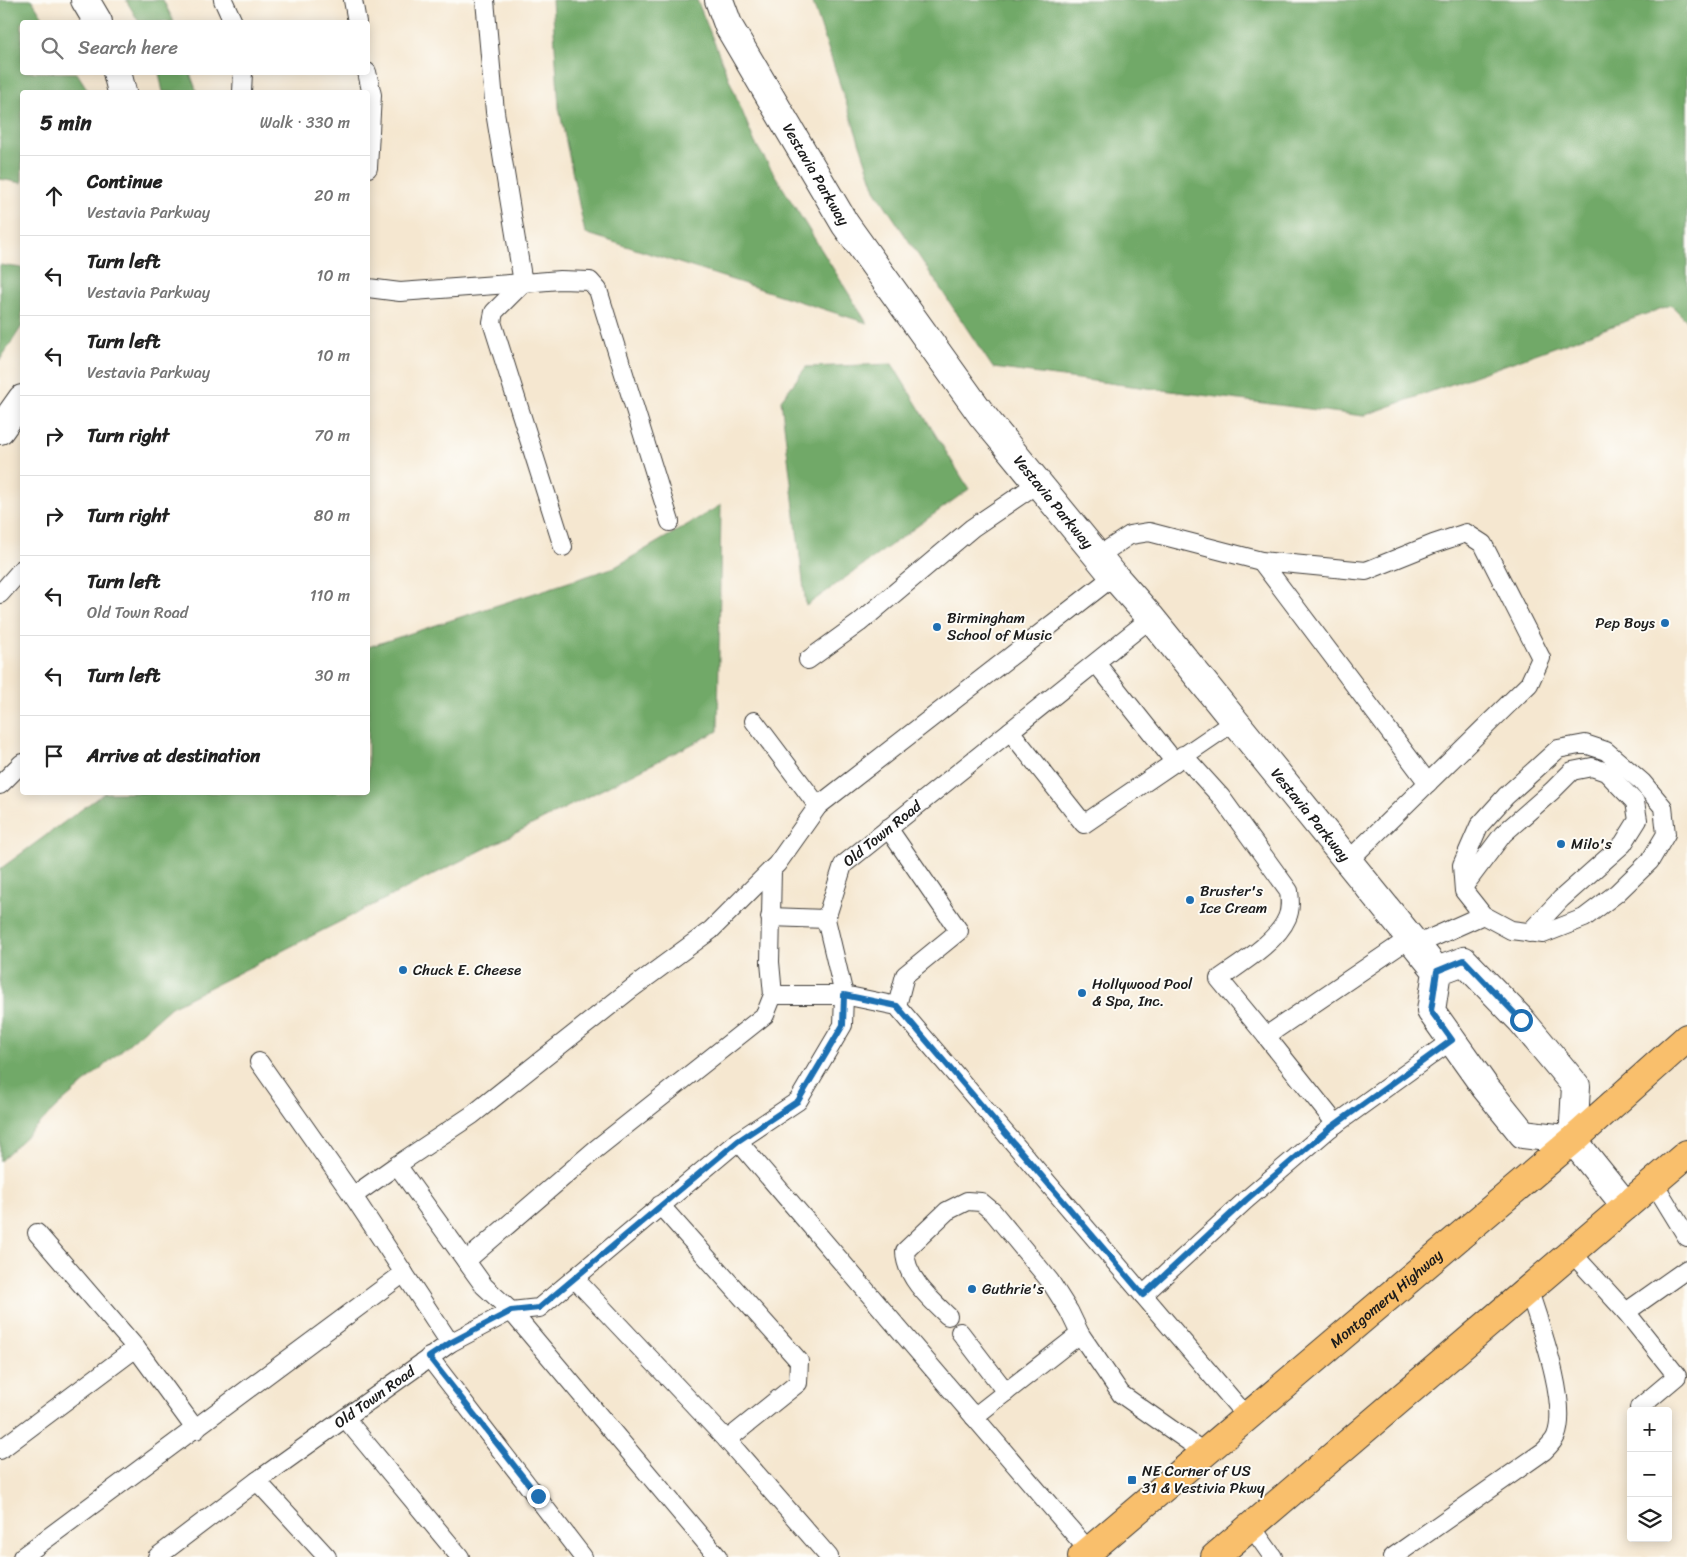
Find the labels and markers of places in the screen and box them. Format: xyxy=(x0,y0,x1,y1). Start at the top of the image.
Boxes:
place label: Birmingham School of Music xyxy=(947,605,1052,648)
place label: Pep Boys xyxy=(1595,610,1656,636)
marker: Pep Boys xyxy=(1659,617,1671,629)
marker: Birmingham School of Music xyxy=(931,621,943,633)
place label: Milo's xyxy=(1571,831,1612,857)
marker: Milo's xyxy=(1555,838,1567,850)
place label: Bruster's Ice Cream xyxy=(1199,878,1267,921)
marker: Bruster's Ice Cream xyxy=(1184,894,1196,906)
place label: Chuck E. Cheese xyxy=(413,957,521,983)
marker: Chuck E. Cheese xyxy=(397,964,409,976)
place label: Hollywood Pool & Spa, Inc. xyxy=(1092,971,1193,1014)
marker: Hollywood Pool & Spa, Inc. xyxy=(1076,987,1088,999)
place label: Guthrie's xyxy=(982,1276,1044,1302)
marker: Guthrie's xyxy=(966,1283,978,1295)
place label: NE Corner of US 31 & Vestivia Pkwy xyxy=(1142,1458,1265,1501)
marker: NE Corner of US 31 & Vestivia Pkwy xyxy=(1126,1474,1138,1486)

